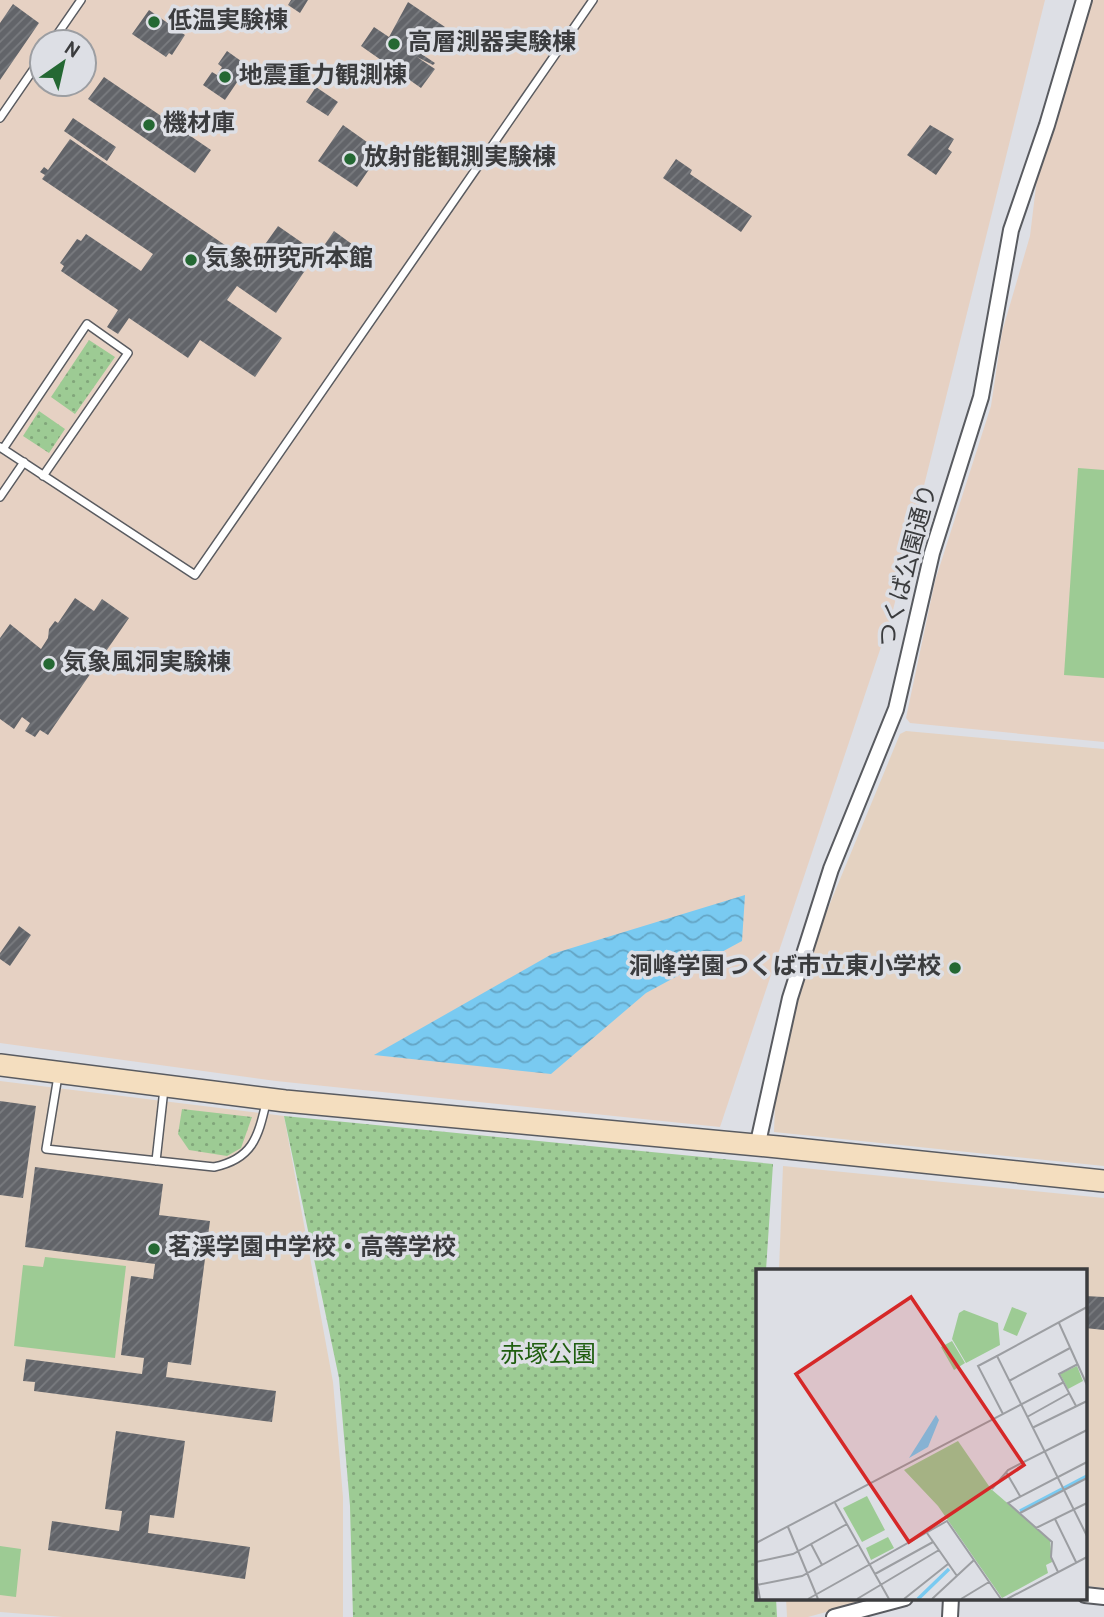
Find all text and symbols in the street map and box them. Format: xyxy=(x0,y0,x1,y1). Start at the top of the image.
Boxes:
place label: 低温実験棟 xyxy=(168,7,288,37)
marker: 低温実験棟 xyxy=(146,14,162,30)
north arrow xyxy=(28,28,98,98)
place label: 高層測器実験棟 xyxy=(408,29,576,59)
marker: 高層測器実験棟 xyxy=(386,36,402,52)
text: N xyxy=(59,37,84,64)
place label: 地震重力観測棟 xyxy=(239,62,407,92)
marker: 地震重力観測棟 xyxy=(217,69,233,85)
place label: 機材庫 xyxy=(163,110,235,140)
marker: 機材庫 xyxy=(141,117,157,133)
place label: 放射能観測実験棟 xyxy=(364,144,556,174)
marker: 放射能観測実験棟 xyxy=(342,151,358,167)
place label: 気象研究所本館 xyxy=(205,245,373,275)
marker: 気象研究所本館 xyxy=(183,252,199,268)
street label: つくば公園通り xyxy=(873,481,945,651)
place label: 気象風洞実験棟 xyxy=(63,649,231,679)
marker: 気象風洞実験棟 xyxy=(41,656,57,672)
place label: 洞峰学園つくば市立東小学校 xyxy=(629,953,941,983)
marker: 洞峰学園つくば市立東小学校 xyxy=(947,960,963,976)
place label: 茗渓学園中学校・高等学校 xyxy=(168,1234,456,1264)
marker: 茗渓学園中学校・高等学校 xyxy=(146,1241,162,1257)
inset map xyxy=(756,1269,1086,1600)
park label: 赤塚公園 xyxy=(500,1341,596,1371)

